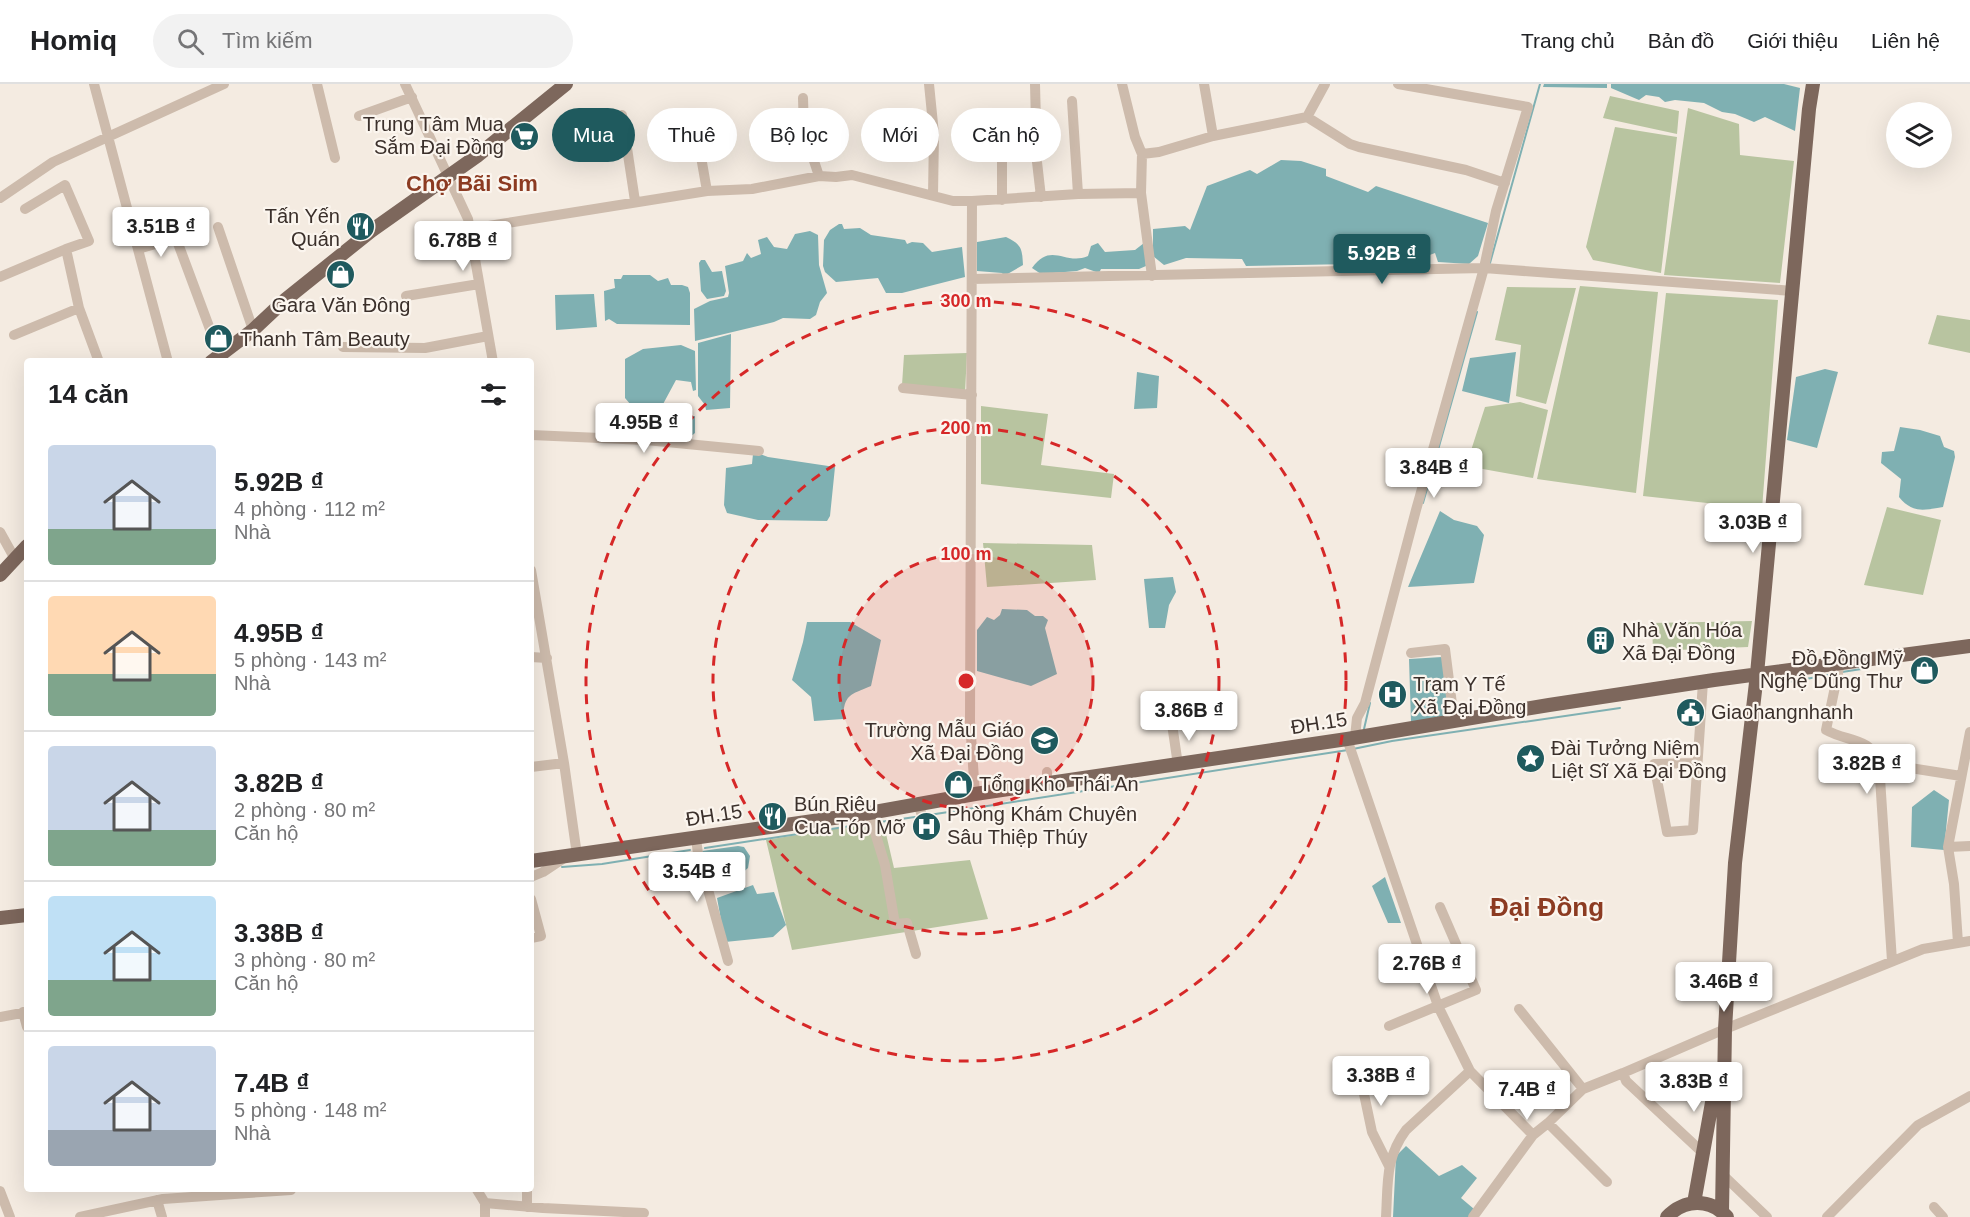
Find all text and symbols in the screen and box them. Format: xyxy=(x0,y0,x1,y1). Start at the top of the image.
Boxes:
search box xyxy=(153,14,573,68)
text: Homiq xyxy=(30,25,117,56)
icon: search xyxy=(174,25,207,58)
text: Tìm kiếm xyxy=(222,28,313,53)
text: Trang chủ xyxy=(1521,29,1615,52)
text: Bản đồ xyxy=(1648,29,1714,52)
text: Giới thiệu xyxy=(1747,29,1838,52)
text: Liên hệ xyxy=(1871,29,1940,52)
map controls xyxy=(1886,102,1952,168)
button: layers xyxy=(1886,102,1952,168)
chip: Mua xyxy=(552,108,635,162)
chip: Thuê xyxy=(647,108,737,162)
chip: Bộ lọc xyxy=(749,108,849,162)
chip: Mới xyxy=(861,108,939,162)
chip: Căn hộ xyxy=(951,108,1061,162)
place label: Trung Tâm Mua Sắm Đại Đồng xyxy=(363,113,505,158)
supermarket icon: Trung Tâm Mua Sắm Đại Đồng xyxy=(509,120,541,152)
district label: Chợ Bãi Sim xyxy=(406,171,538,196)
place label: Tấn Yến Quán xyxy=(265,205,340,250)
pin: 3.51B ₫ xyxy=(106,207,216,258)
restaurant icon: Tấn Yến Quán xyxy=(345,211,377,243)
text: 3.51B ₫ xyxy=(126,215,196,237)
pin: 6.78B ₫ xyxy=(408,221,518,272)
text: 6.78B ₫ xyxy=(428,229,498,251)
pin: 5.92B ₫ xyxy=(1327,234,1437,285)
text: 5.92B ₫ xyxy=(1347,242,1417,264)
shop icon: Gara Văn Đông xyxy=(325,258,357,290)
text: 300 m xyxy=(940,291,992,311)
place label: Gara Văn Đông xyxy=(272,294,410,316)
shop icon: Thanh Tâm Beauty xyxy=(203,323,235,355)
place label: Thanh Tâm Beauty xyxy=(240,328,410,350)
icon: filters xyxy=(477,378,510,411)
text: 14 căn xyxy=(48,379,129,409)
pin: 4.95B ₫ xyxy=(589,403,699,454)
text: 4.95B ₫ xyxy=(609,411,679,433)
text: 200 m xyxy=(940,418,992,438)
pin: 3.84B ₫ xyxy=(1379,448,1489,499)
text: 3.84B ₫ xyxy=(1399,456,1469,478)
text: 5.92B ₫ xyxy=(234,467,324,497)
icon: home xyxy=(96,469,168,541)
text: 4 phòng · 112 m² xyxy=(234,498,385,520)
pin: 3.03B ₫ xyxy=(1698,503,1808,554)
text: 3.03B ₫ xyxy=(1718,511,1788,533)
text: Nhà xyxy=(234,521,271,543)
text: 100 m xyxy=(940,544,992,564)
text: 4.95B ₫ xyxy=(234,618,324,648)
place label: Nhà Văn Hóa Xã Đại Đồng xyxy=(1622,619,1743,664)
icon: home xyxy=(96,620,168,692)
building icon: Nhà Văn Hóa Xã Đại Đồng xyxy=(1585,625,1617,657)
place label: Đồ Đồng Mỹ Nghệ Dũng Thư xyxy=(1760,647,1903,692)
text: 5 phòng · 143 m² xyxy=(234,649,386,671)
shop icon: Đồ Đồng Mỹ Nghệ Dũng Thư xyxy=(1908,654,1940,686)
centre of rings xyxy=(956,671,976,691)
text: Nhà xyxy=(234,672,271,694)
place label: Trạm Y Tế Xã Đại Đồng xyxy=(1413,673,1526,718)
hospital icon: Trạm Y Tế Xã Đại Đồng xyxy=(1376,679,1408,711)
pin: 3.86B ₫ xyxy=(1134,691,1244,742)
public building icon: Giaohangnhanh xyxy=(1674,696,1706,728)
text: 3.86B ₫ xyxy=(1154,699,1224,721)
place label: Giaohangnhanh xyxy=(1711,701,1853,723)
street label: ĐH.15 xyxy=(1289,708,1349,738)
place label: Trường Mẫu Giáo Xã Đại Đồng xyxy=(865,719,1024,764)
school or university icon: Trường Mẫu Giáo Xã Đại Đồng xyxy=(1029,725,1061,757)
place label: Đài Tưởng Niệm Liệt Sĩ Xã Đại Đồng xyxy=(1551,737,1727,782)
place icon: Đài Tưởng Niệm Liệt Sĩ Xã Đại Đồng xyxy=(1514,743,1546,775)
pin: 3.82B ₫ xyxy=(1812,744,1922,795)
text: 3.82B ₫ xyxy=(1832,752,1902,774)
text: 3.82B ₫ xyxy=(234,768,324,798)
shop icon: Tổng Kho Thái An xyxy=(942,768,974,800)
icon: home xyxy=(96,770,168,842)
place label: Tổng Kho Thái An xyxy=(979,773,1139,795)
place label: Bún Riêu Cua Tóp Mỡ xyxy=(794,793,906,838)
text: 2 phòng · 80 m² xyxy=(234,799,375,821)
street label: ĐH.15 xyxy=(684,800,744,830)
restaurant icon: Bún Riêu Cua Tóp Mỡ xyxy=(757,800,789,832)
place label: Phòng Khám Chuyên Sâu Thiệp Thúy xyxy=(947,803,1137,848)
hospital icon: Phòng Khám Chuyên Sâu Thiệp Thúy xyxy=(910,810,942,842)
text: Căn hộ xyxy=(234,822,299,844)
pin: 3.54B ₫ xyxy=(642,852,752,903)
text: 3.54B ₫ xyxy=(662,860,732,882)
district label: Đại Đồng xyxy=(1490,892,1604,922)
text: 3.38B ₫ xyxy=(234,918,324,948)
icon: home xyxy=(96,920,168,992)
pin: 2.76B ₫ xyxy=(1372,944,1482,995)
text: 3 phòng · 80 m² xyxy=(234,949,375,971)
text: 2.76B ₫ xyxy=(1392,952,1462,974)
pin: 3.46B ₫ xyxy=(1669,962,1779,1013)
text: 3.46B ₫ xyxy=(1689,970,1759,992)
text: Căn hộ xyxy=(234,972,299,994)
pin: 3.38B ₫ xyxy=(1326,1056,1436,1107)
pin: 3.83B ₫ xyxy=(1639,1062,1749,1113)
text: 3.38B ₫ xyxy=(1346,1064,1416,1086)
text: 7.4B ₫ xyxy=(234,1068,310,1098)
icon: home xyxy=(96,1070,168,1142)
pin: 7.4B ₫ xyxy=(1478,1070,1576,1121)
text: 3.83B ₫ xyxy=(1659,1070,1729,1092)
text: 7.4B ₫ xyxy=(1498,1078,1556,1100)
text: 5 phòng · 148 m² xyxy=(234,1099,386,1121)
text: Nhà xyxy=(234,1122,271,1144)

